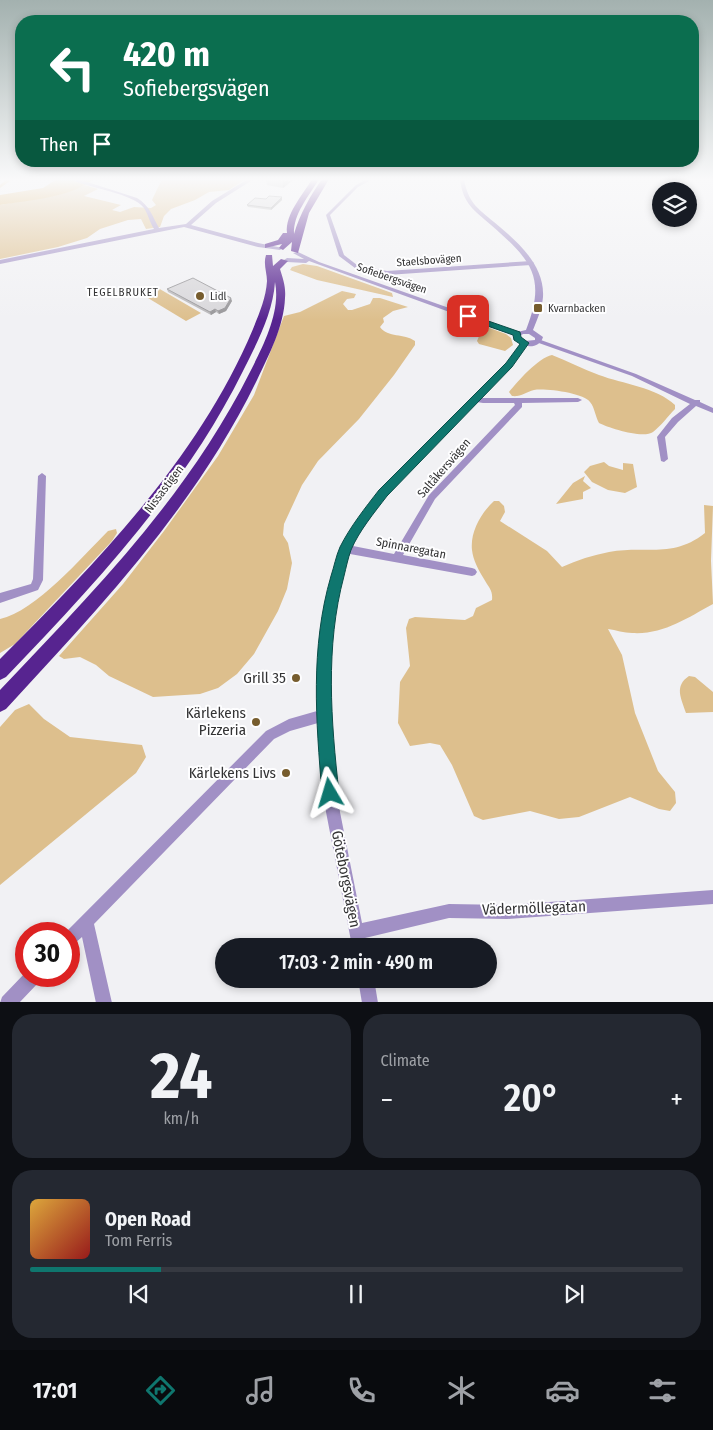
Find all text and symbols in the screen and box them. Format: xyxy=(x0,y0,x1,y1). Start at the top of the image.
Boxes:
text: 420 m xyxy=(123,33,210,75)
icon: left xyxy=(40,35,105,100)
text: Sofiebergsvägen xyxy=(123,75,270,102)
icon: arrive xyxy=(88,130,116,158)
text: Then xyxy=(40,133,78,156)
map controls xyxy=(652,182,697,227)
button: layers xyxy=(652,182,697,227)
street label: Staelsbovägen xyxy=(396,252,462,269)
street label: Sofiebergsvägen xyxy=(355,260,429,297)
district label: TEGELBRUKET xyxy=(87,286,159,299)
marker: Lidl xyxy=(194,290,206,302)
place label: Lidl xyxy=(210,290,227,303)
pin xyxy=(447,295,489,337)
icon: arrive xyxy=(454,302,482,330)
marker: Kvarnbacken xyxy=(532,302,544,314)
place label: Kvarnbacken xyxy=(548,302,606,315)
street label: Saltåkersvägen xyxy=(415,436,473,500)
street label: Nissastigen xyxy=(142,462,186,516)
street label: Spinnaregatan xyxy=(375,534,447,562)
place label: Grill 35 xyxy=(243,669,286,687)
marker: Grill 35 xyxy=(290,672,302,684)
place label: Kärlekens Pizzeria xyxy=(186,704,246,739)
marker: Kärlekens Pizzeria xyxy=(250,716,262,728)
place label: Kärlekens Livs xyxy=(189,764,276,782)
position arrow xyxy=(303,766,355,818)
marker: Kärlekens Livs xyxy=(280,767,292,779)
street label: Göteborgsvägen xyxy=(328,829,364,929)
street label: Vädermöllegatan xyxy=(482,897,586,919)
speed limit sign: 30 xyxy=(15,922,80,987)
text: 17:03 · 2 min · 490 m xyxy=(279,951,433,974)
text: 24 xyxy=(150,1037,212,1115)
text: Climate xyxy=(381,1051,430,1070)
text: 20° xyxy=(504,1075,560,1121)
text: − xyxy=(381,1083,393,1116)
text: + xyxy=(670,1083,683,1116)
text: km/h xyxy=(163,1109,199,1128)
text: Open Road xyxy=(105,1208,191,1231)
text: Tom Ferris xyxy=(105,1231,172,1250)
icon: previous xyxy=(125,1280,153,1308)
icon: pause xyxy=(342,1280,370,1308)
icon: next xyxy=(560,1280,588,1308)
icon: directions xyxy=(143,1373,178,1408)
icon: music xyxy=(243,1373,278,1408)
icon: phone xyxy=(344,1373,379,1408)
icon: climate xyxy=(444,1373,479,1408)
icon: car xyxy=(545,1373,580,1408)
icon: filters xyxy=(645,1373,680,1408)
text: 17:01 xyxy=(33,1377,77,1404)

